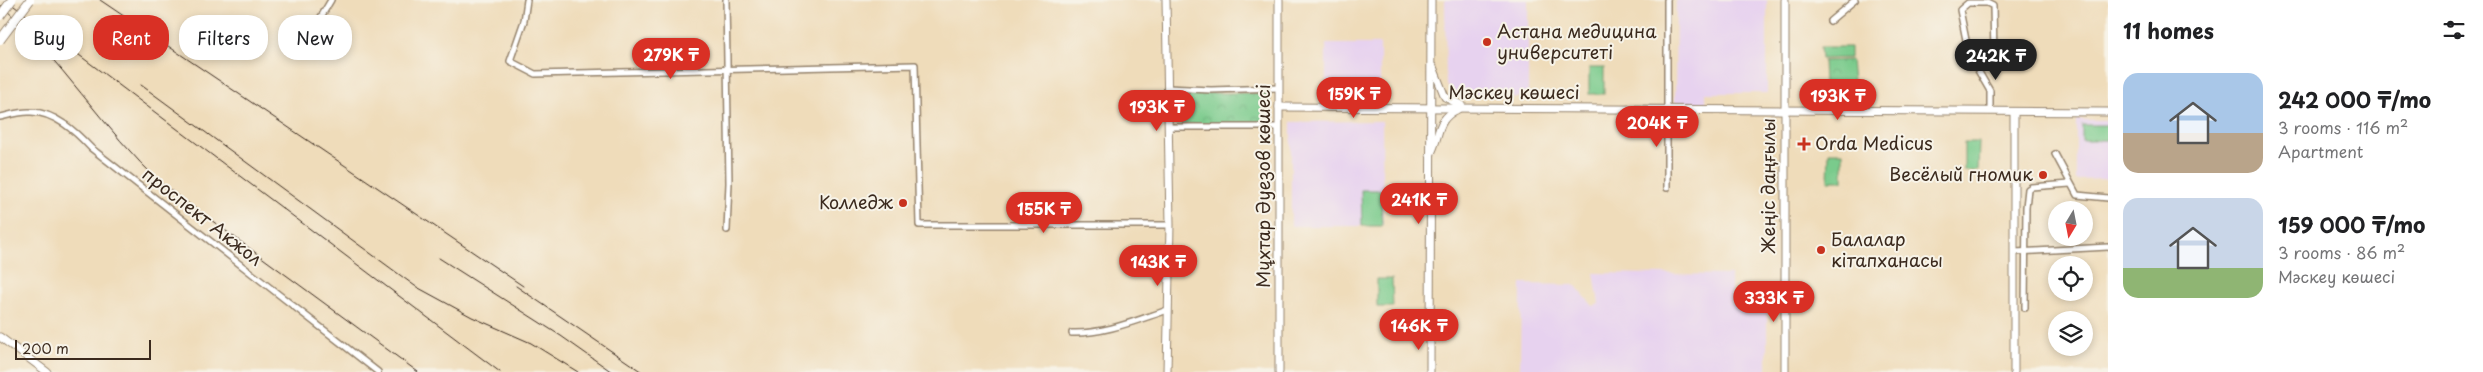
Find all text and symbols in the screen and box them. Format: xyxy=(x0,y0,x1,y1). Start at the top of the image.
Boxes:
text: 11 homes xyxy=(2123,14,2214,46)
chip: Buy xyxy=(15,15,83,60)
chip: Rent xyxy=(93,15,169,60)
chip: Filters xyxy=(179,15,268,60)
chip: New xyxy=(278,15,352,60)
icon: filters xyxy=(2440,16,2468,44)
place label: Астана медицина университеті xyxy=(1497,17,1657,65)
marker: Астана медицина университеті xyxy=(1481,36,1493,48)
pin: 279K ₸ xyxy=(630,38,712,80)
pin: 242K ₸ xyxy=(1955,38,2037,81)
text: 279K ₸ xyxy=(643,42,699,66)
text: 242K ₸ xyxy=(1966,43,2026,67)
pin: 159K ₸ xyxy=(1313,76,1395,119)
street label: Мәскеу көшесі xyxy=(1448,78,1580,105)
pin: 193K ₸ xyxy=(1797,78,1879,121)
text: 159K ₸ xyxy=(1328,81,1380,105)
text: 193K ₸ xyxy=(1810,83,1866,107)
text: 242 000 ₸/mo xyxy=(2278,83,2431,115)
street label: Мұхтар Әуезов көшесі xyxy=(1249,84,1276,288)
pin: 193K ₸ xyxy=(1116,90,1198,132)
icon: home xyxy=(2163,93,2223,153)
text: 193K ₸ xyxy=(1129,94,1185,118)
pin: 204K ₸ xyxy=(1616,106,1698,148)
text: 204K ₸ xyxy=(1627,110,1687,134)
text: 3 rooms · 116 m² xyxy=(2278,115,2408,139)
street label: Жеңіс даңғылы xyxy=(1754,118,1781,254)
place label: Orda Medicus xyxy=(1815,129,1933,156)
marker: Orda Medicus xyxy=(1797,137,1811,151)
text: Apartment xyxy=(2278,139,2363,163)
street label: проспект Акжол xyxy=(137,160,269,271)
place label: Весёлый гномик xyxy=(1889,160,2033,187)
marker: Весёлый гномик xyxy=(2037,169,2049,181)
pin: 241K ₸ xyxy=(1378,182,1460,225)
text: 241K ₸ xyxy=(1391,187,1447,211)
place label: Колледж xyxy=(819,188,893,215)
pin: 155K ₸ xyxy=(1003,192,1085,234)
text: 155K ₸ xyxy=(1017,196,1071,220)
marker: Колледж xyxy=(897,197,909,209)
north arrow xyxy=(2048,201,2092,246)
map controls xyxy=(2048,201,2093,356)
text: 159 000 ₸/mo xyxy=(2278,208,2425,240)
icon: home xyxy=(2163,218,2223,278)
place label: Балалар кітапханасы xyxy=(1831,225,1943,273)
text: 3 rooms · 86 m² xyxy=(2278,240,2405,264)
pin: 143K ₸ xyxy=(1117,244,1199,287)
marker: Балалар кітапханасы xyxy=(1815,244,1827,256)
text: 143K ₸ xyxy=(1130,249,1186,273)
button: locate xyxy=(2048,256,2093,301)
text: Мәскеу көшесі xyxy=(2278,264,2395,288)
pin: 333K ₸ xyxy=(1733,280,1815,323)
text: 333K ₸ xyxy=(1744,285,1804,309)
pin: 146K ₸ xyxy=(1378,308,1460,351)
button: layers xyxy=(2048,311,2093,356)
text: 146K ₸ xyxy=(1390,313,1448,337)
scale bar xyxy=(15,337,151,360)
text: 200 m xyxy=(22,338,69,359)

